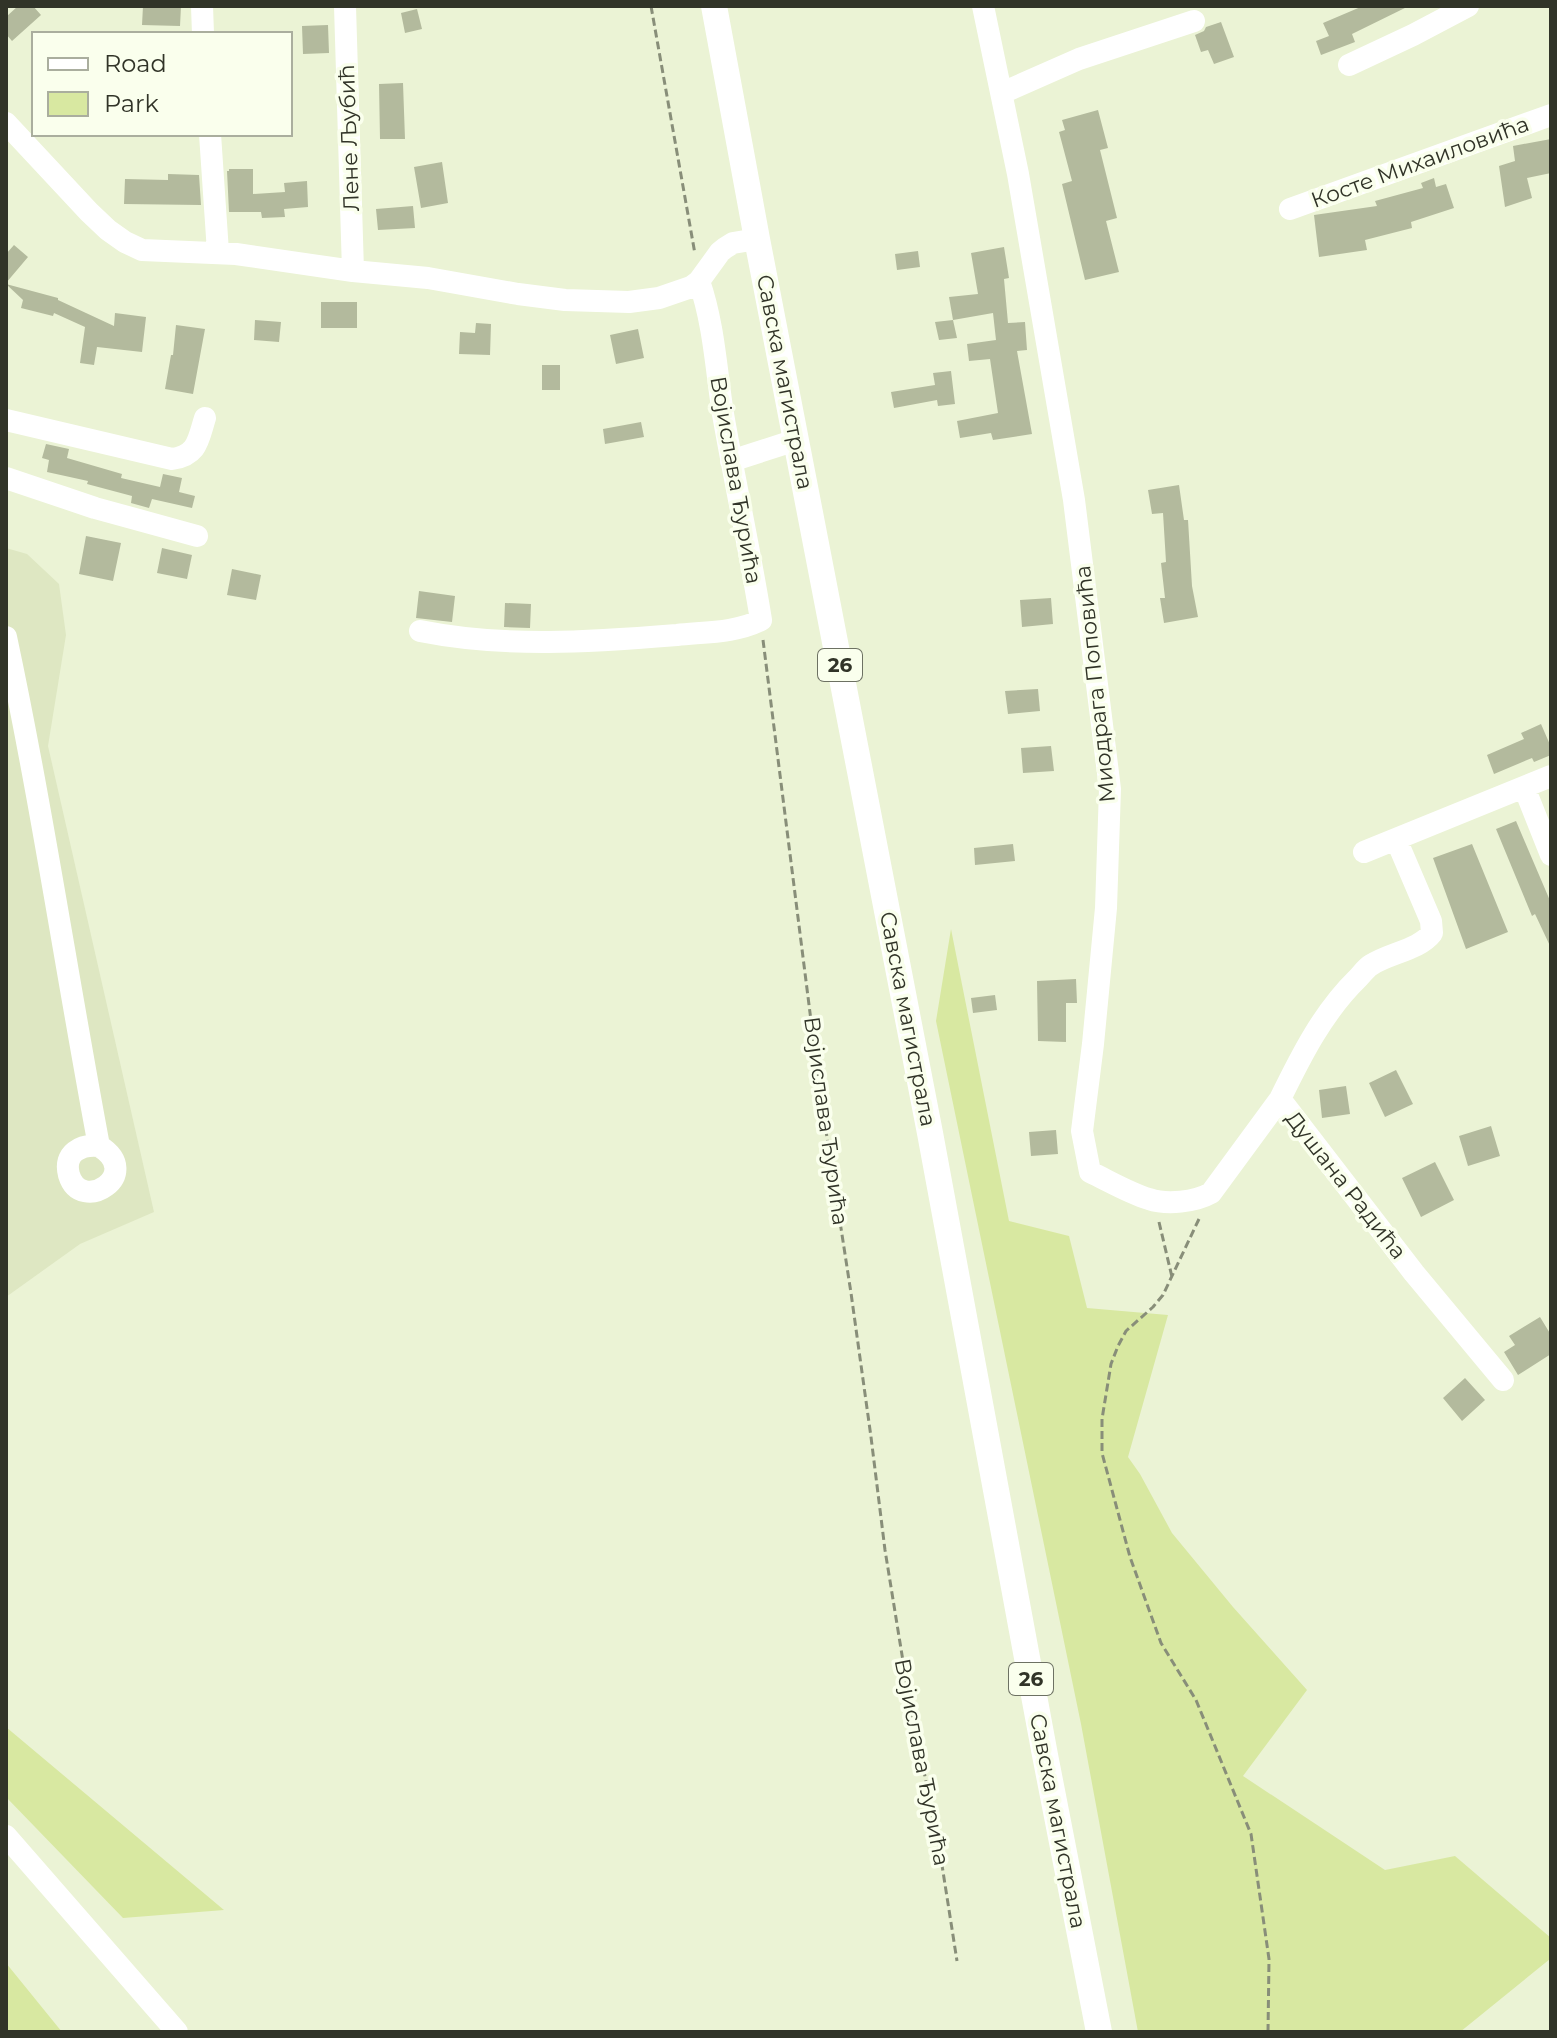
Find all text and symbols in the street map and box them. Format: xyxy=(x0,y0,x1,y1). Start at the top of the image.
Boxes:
legend xyxy=(32,32,292,136)
text: Road xyxy=(104,49,167,78)
street label: Лене Љубић xyxy=(333,64,365,212)
text: Park xyxy=(104,89,159,118)
street label: Косте Михаиловића xyxy=(1307,110,1533,214)
street label: Савска магистрала xyxy=(751,272,819,492)
street label: Војислава Ђурића xyxy=(704,374,768,586)
street label: Миодрага Поповића xyxy=(1069,564,1121,804)
road number: 26 xyxy=(818,649,862,681)
street label: Савска магистрала xyxy=(874,909,942,1129)
street label: Војислава Ђурића xyxy=(798,1015,854,1227)
street label: Душана Радића xyxy=(1280,1105,1412,1265)
street label: Војислава Ђурића xyxy=(889,1656,955,1868)
road number: 26 xyxy=(1009,1663,1053,1695)
street label: Савска магистрала xyxy=(1024,1711,1092,1931)

